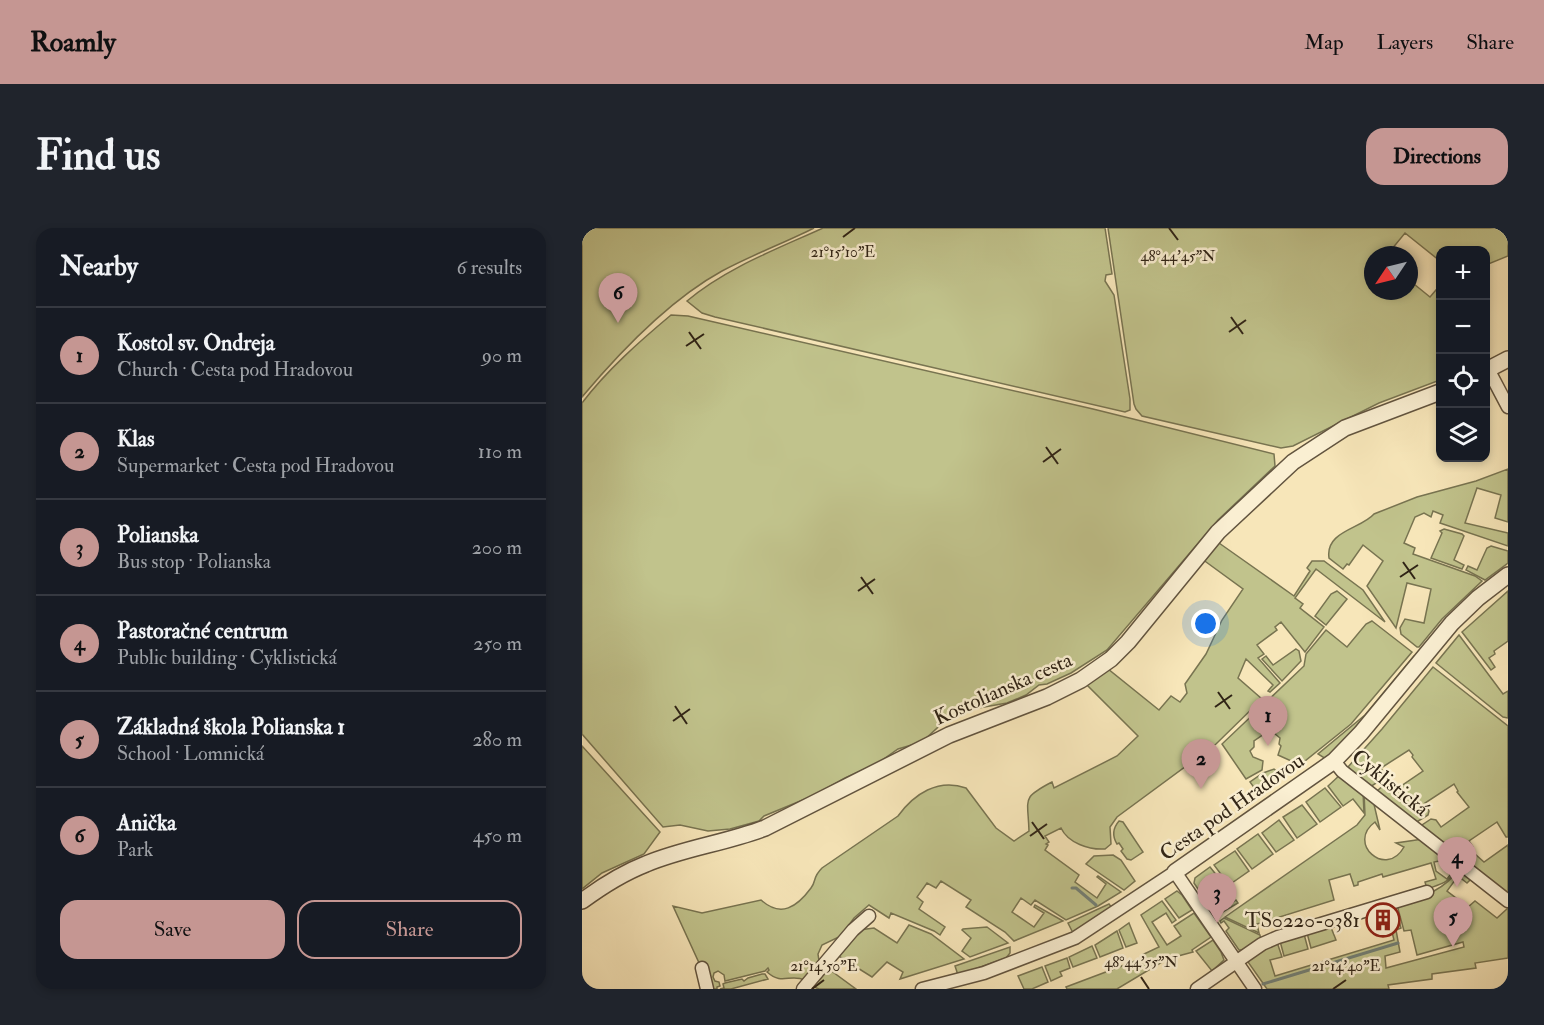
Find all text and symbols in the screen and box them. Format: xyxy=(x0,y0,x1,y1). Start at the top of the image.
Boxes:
text: Roamly xyxy=(30,25,116,60)
text: Map xyxy=(1304,29,1344,56)
text: Layers xyxy=(1377,29,1433,56)
text: Share xyxy=(1466,29,1514,56)
button: Directions xyxy=(1366,128,1508,185)
text: Find us xyxy=(36,130,160,182)
text: 21°15'10"E xyxy=(811,243,875,262)
north arrow xyxy=(1364,246,1418,300)
map controls xyxy=(1436,246,1490,462)
button: + xyxy=(1436,246,1490,300)
text: 48°44'45"N xyxy=(1140,247,1216,266)
text: Nearby xyxy=(60,251,138,283)
text: 6 results xyxy=(456,255,522,280)
pin: 6 xyxy=(598,274,638,323)
button: − xyxy=(1436,300,1490,354)
text: Kostol sv. Ondreja xyxy=(117,329,275,357)
text: 1 xyxy=(76,343,83,368)
text: 90 m xyxy=(482,343,522,368)
button: locate xyxy=(1436,354,1490,408)
text: Church · Cesta pod Hradovou xyxy=(117,357,353,382)
button: layers xyxy=(1436,408,1490,462)
text: Klas xyxy=(117,425,155,453)
text: 2 xyxy=(74,439,85,464)
text: 110 m xyxy=(478,439,522,464)
text: Supermarket · Cesta pod Hradovou xyxy=(117,453,394,478)
text: Polianska xyxy=(117,521,199,549)
text: 3 xyxy=(76,535,83,560)
text: 200 m xyxy=(472,535,522,560)
text: Bus stop · Polianska xyxy=(117,549,271,574)
your location xyxy=(1191,609,1220,638)
text: Pastoračné centrum xyxy=(117,617,288,645)
text: 4 xyxy=(74,631,85,656)
text: 250 m xyxy=(473,631,522,656)
text: Public building · Cyklistická xyxy=(117,645,337,670)
street label: Kostolianska cesta xyxy=(930,646,1077,732)
pin: 1 xyxy=(1248,696,1288,746)
text: Základná škola Polianska 1 xyxy=(117,713,345,741)
text: 5 xyxy=(75,727,84,752)
text: 280 m xyxy=(472,727,522,752)
pin: 2 xyxy=(1182,740,1220,789)
text: School · Lomnická xyxy=(117,741,264,766)
street label: Cyklistická xyxy=(1346,744,1435,823)
street label: Cesta pod Hradovou xyxy=(1154,747,1310,867)
text: Anička xyxy=(117,809,176,837)
text: 6 xyxy=(74,823,85,848)
text: 450 m xyxy=(473,823,522,848)
text: Park xyxy=(117,837,153,862)
pin: 4 xyxy=(1438,838,1476,887)
pin: 3 xyxy=(1198,874,1236,923)
pin: 5 xyxy=(1434,898,1472,947)
button: Save xyxy=(60,900,285,959)
button: Share xyxy=(297,900,522,959)
building icon: TS0220-0381 xyxy=(1365,902,1401,938)
place label: TS0220-0381 xyxy=(1245,907,1360,934)
text: 48°44'55"N xyxy=(1104,953,1178,972)
text: 21°14'50"E xyxy=(790,957,858,976)
text: 21°14'40"E xyxy=(1312,957,1381,976)

